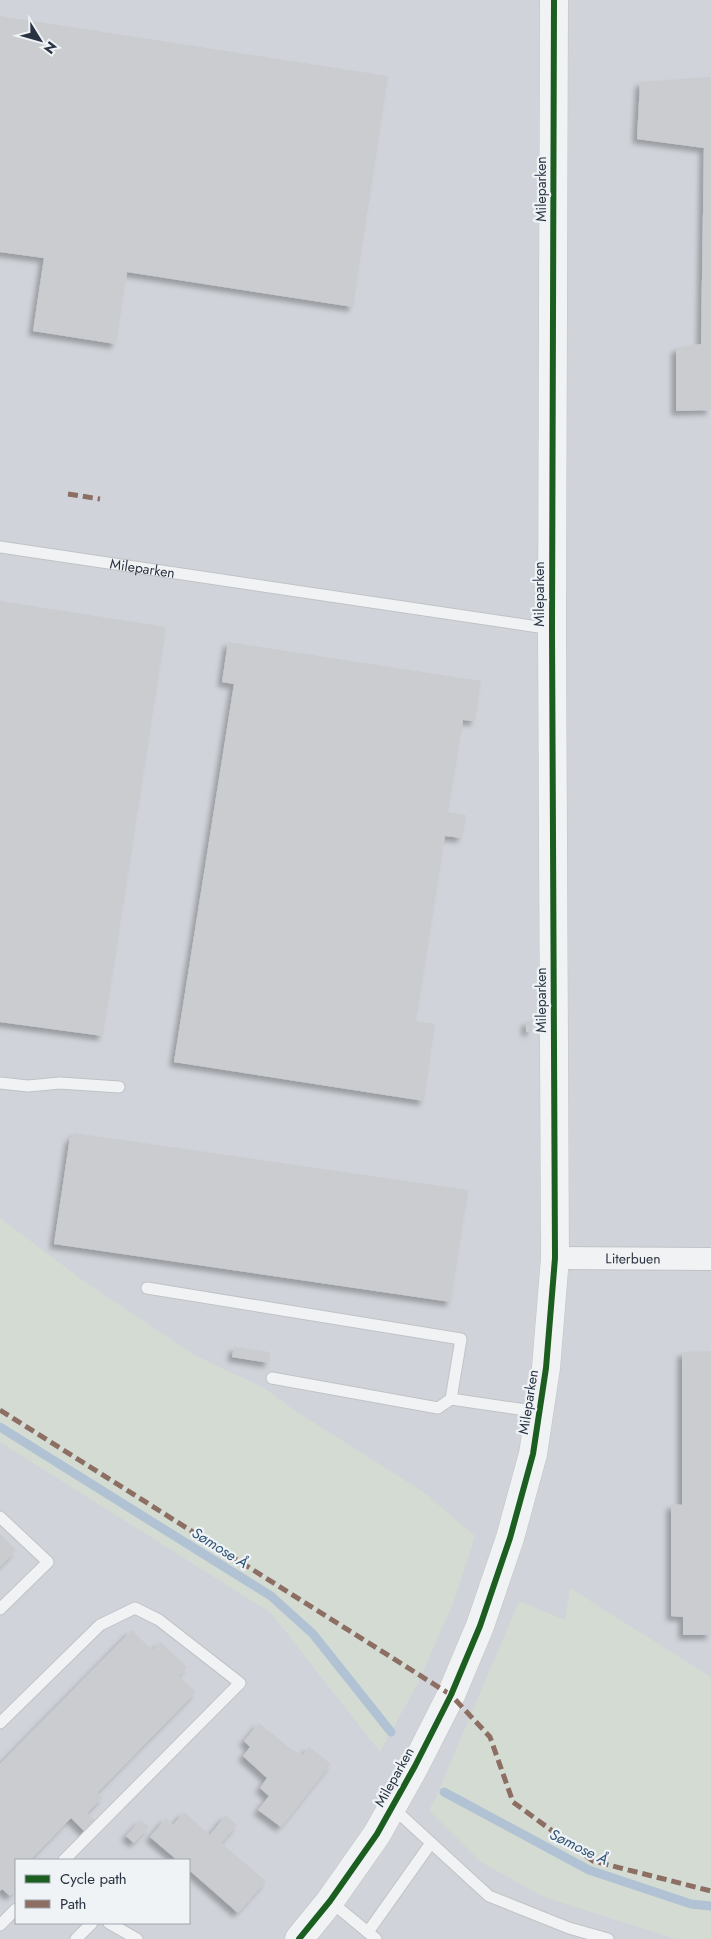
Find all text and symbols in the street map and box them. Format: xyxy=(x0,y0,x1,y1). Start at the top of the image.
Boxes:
north arrow xyxy=(15,15,65,65)
text: N xyxy=(39,37,62,58)
street label: Mileparken xyxy=(531,156,551,222)
street label: Mileparken xyxy=(109,553,176,583)
street label: Mileparken xyxy=(529,561,549,627)
street label: Mileparken xyxy=(531,967,551,1033)
street label: Literbuen xyxy=(605,1248,661,1269)
street label: Mileparken xyxy=(513,1368,543,1436)
water label: Sømose Å xyxy=(188,1522,253,1574)
street label: Mileparken xyxy=(369,1744,419,1810)
water label: Sømose Å xyxy=(546,1823,612,1871)
legend xyxy=(15,1859,190,1924)
text: Cycle path xyxy=(60,1868,127,1890)
text: Path xyxy=(60,1893,86,1915)

